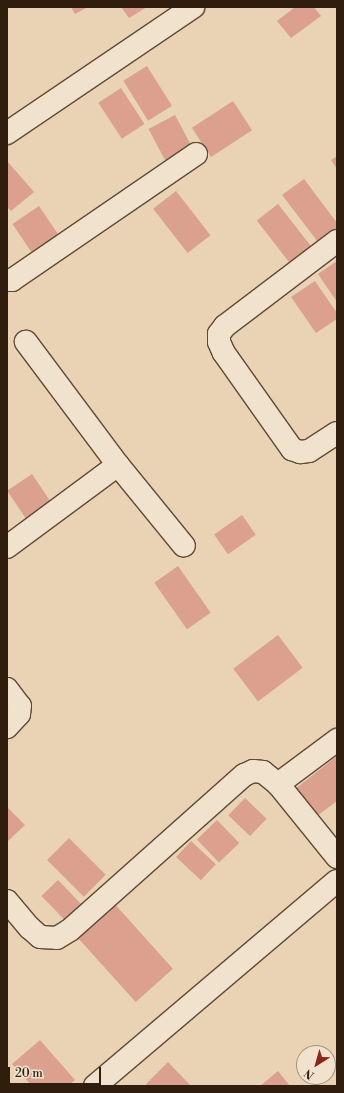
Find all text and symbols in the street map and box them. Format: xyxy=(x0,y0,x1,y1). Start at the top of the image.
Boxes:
north arrow xyxy=(296,1045,336,1085)
scale bar xyxy=(10,1059,103,1085)
text: 20 m xyxy=(15,1066,43,1081)
text: N xyxy=(302,1066,317,1082)

